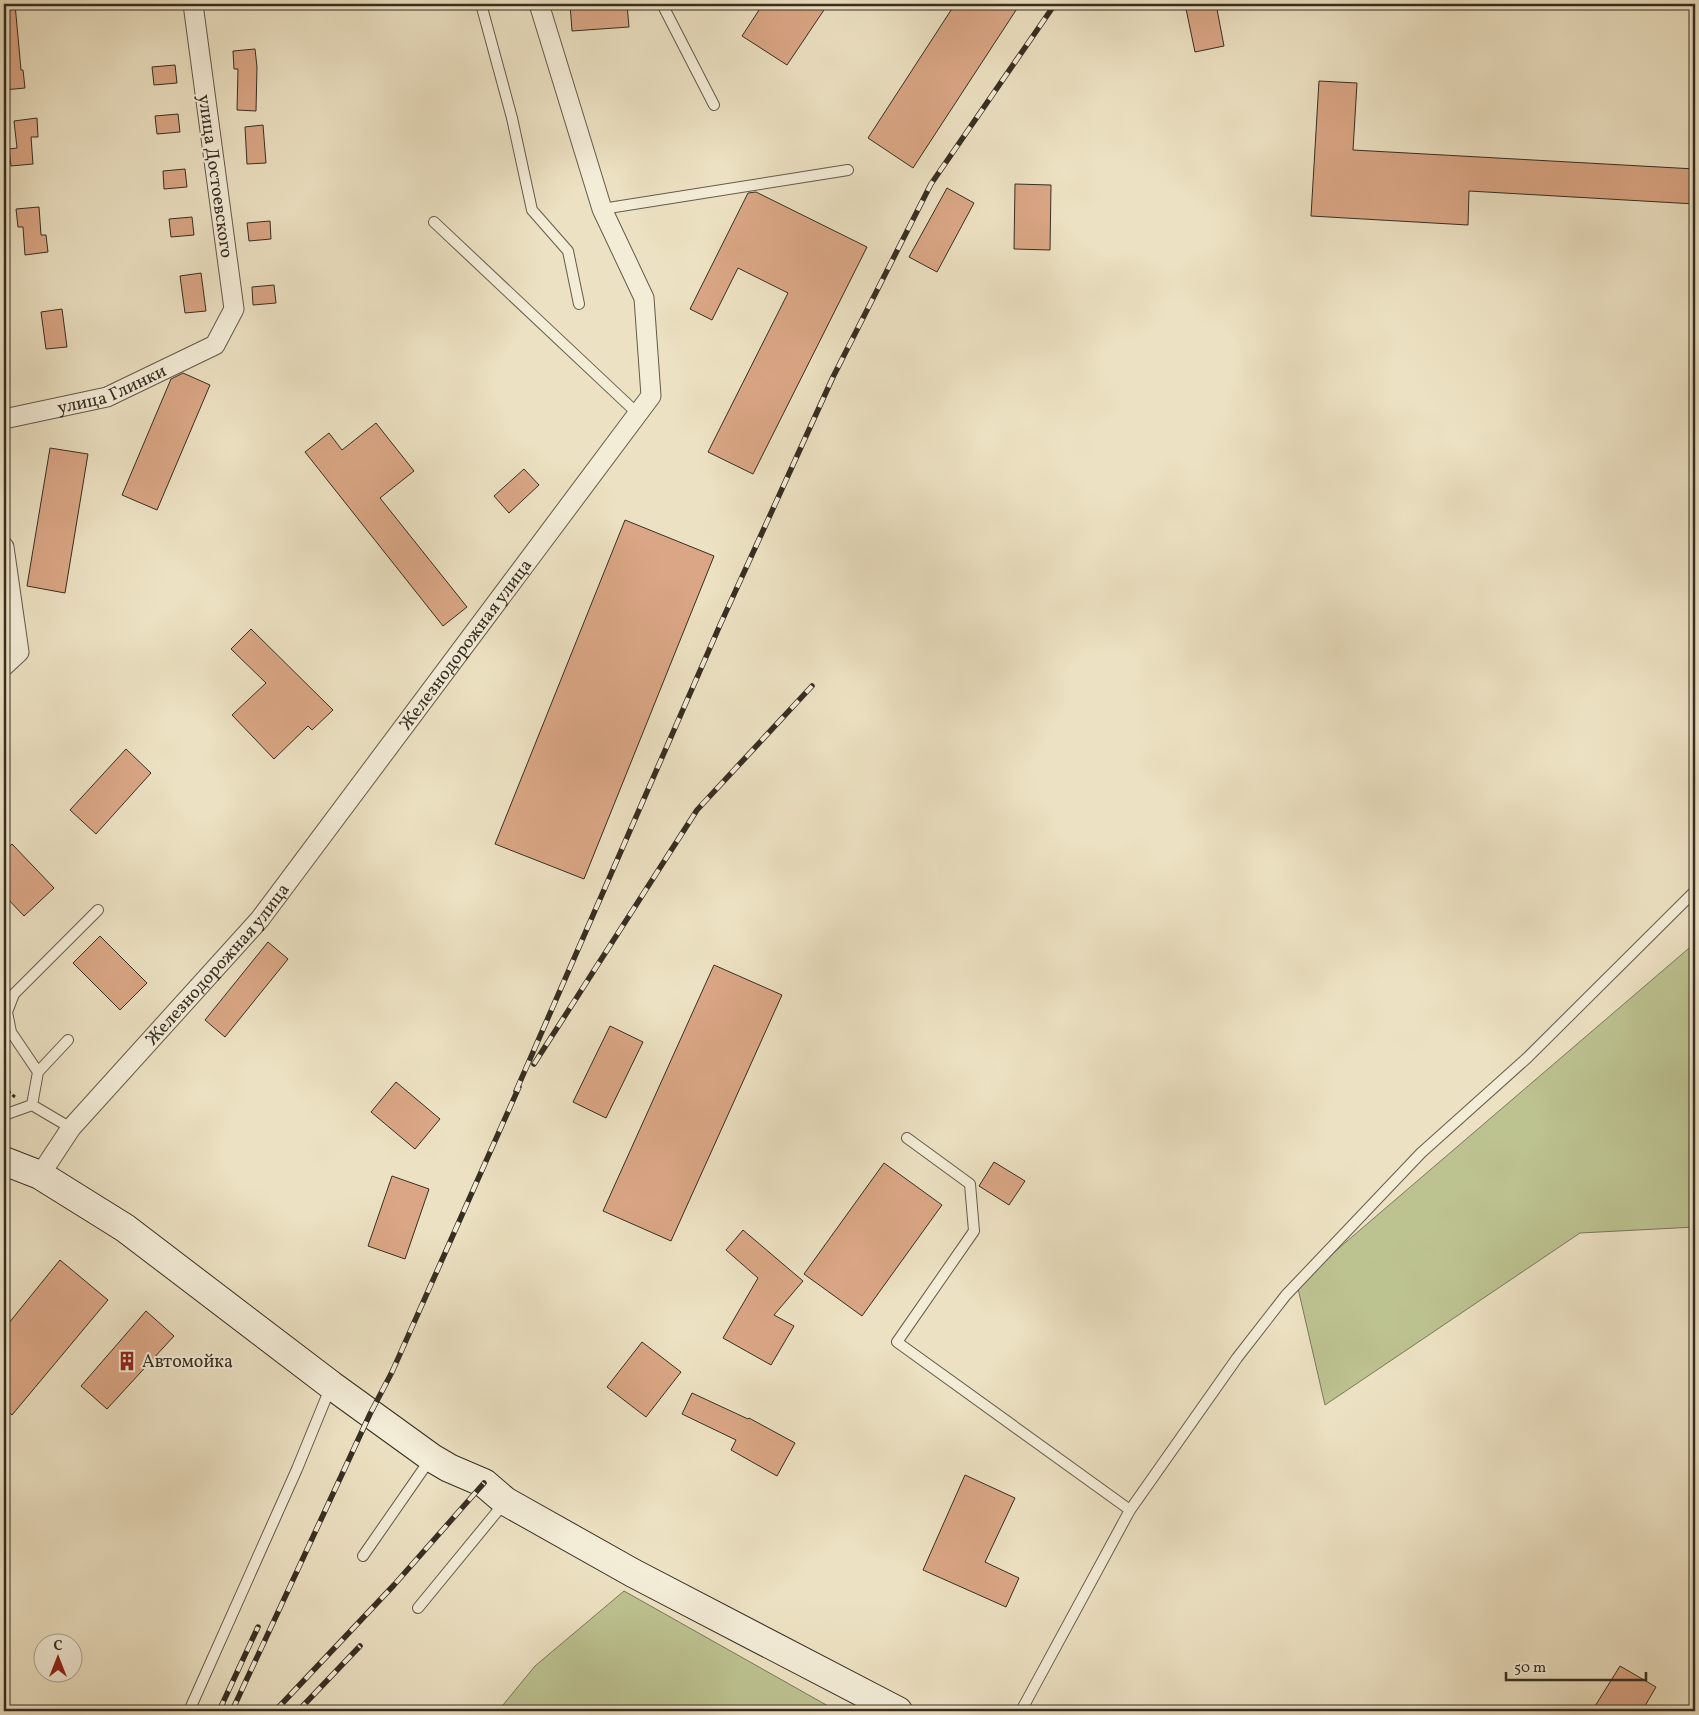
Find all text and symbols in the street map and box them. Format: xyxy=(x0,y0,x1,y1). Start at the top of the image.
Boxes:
street label: улица Достоевского xyxy=(191,93,238,260)
street label: улица Глинки xyxy=(55,359,171,421)
street label: Железнодорожная улица xyxy=(394,554,539,736)
street label: Железнодорожная улица xyxy=(140,879,296,1052)
building icon: Автомойка xyxy=(116,1350,138,1372)
place label: Автомойка xyxy=(142,1350,233,1375)
north arrow xyxy=(32,1632,82,1682)
text: С xyxy=(53,1637,63,1656)
scale bar xyxy=(1506,1650,1646,1682)
text: 50 m xyxy=(1514,1658,1546,1679)

